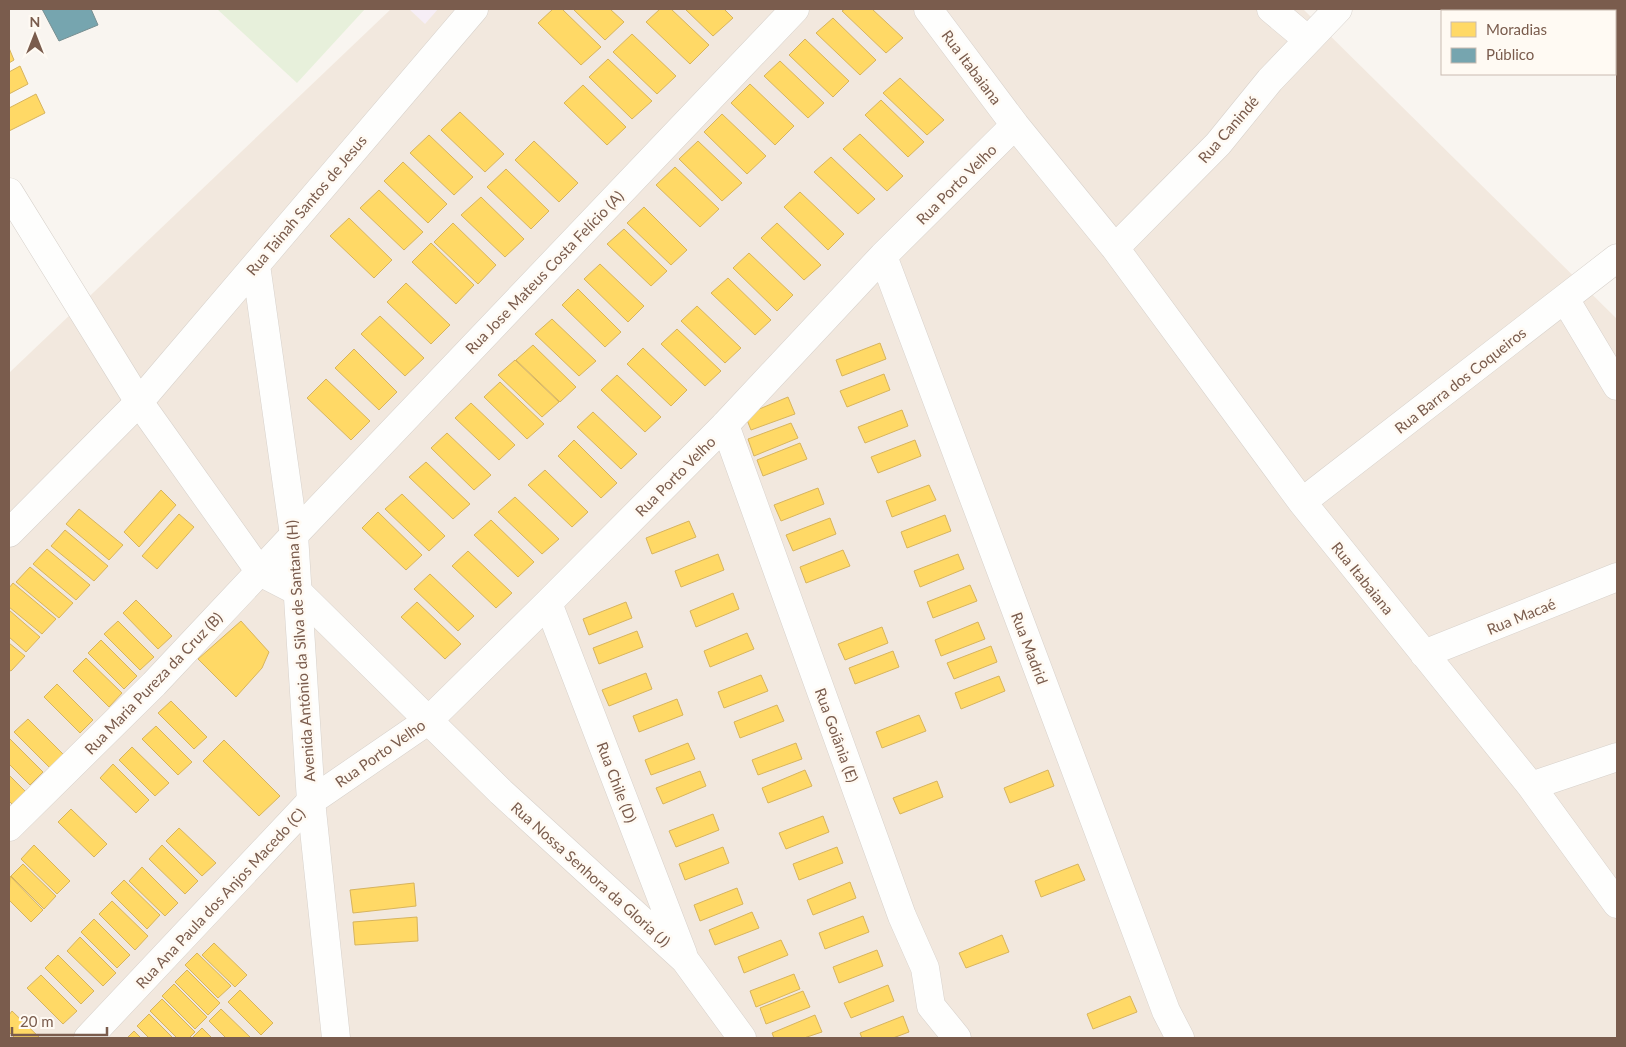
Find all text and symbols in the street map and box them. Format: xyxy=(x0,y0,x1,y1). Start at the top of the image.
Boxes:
north arrow xyxy=(10,10,60,60)
legend xyxy=(1441,10,1616,75)
text: N xyxy=(30,13,40,30)
text: Moradias xyxy=(1486,20,1547,38)
street label: Rua Itabaiana xyxy=(938,26,1006,108)
text: Público xyxy=(1486,45,1534,63)
street label: Rua Canindé xyxy=(1194,92,1262,166)
street label: Rua Tainah Santos de Jesus xyxy=(242,131,370,279)
street label: Rua Porto Velho xyxy=(912,140,1000,228)
street label: Rua Jose Mateus Costa Felício (A) xyxy=(461,187,627,357)
street label: Rua Barra dos Coqueiros xyxy=(1391,323,1529,437)
street label: Rua Porto Velho xyxy=(631,432,719,520)
street label: Avenida Antônio da Silva de Santana (H) xyxy=(282,520,318,782)
street label: Rua Itabaiana xyxy=(1328,538,1398,618)
street label: Rua Macaé xyxy=(1484,594,1558,638)
street label: Rua Maria Pureza da Cruz (B) xyxy=(80,608,226,758)
street label: Rua Madrid xyxy=(1008,609,1052,687)
street label: Rua Goiânia (E) xyxy=(812,685,862,785)
street label: Rua Porto Velho xyxy=(331,715,429,791)
street label: Rua Chile (D) xyxy=(593,739,641,825)
street label: Rua Nossa Senhora da Gloria (J) xyxy=(508,798,674,950)
street label: Rua Ana Paula dos Anjos Macedo (C) xyxy=(132,804,308,992)
scale bar xyxy=(12,1004,108,1036)
text: 20 m xyxy=(20,1012,54,1030)

